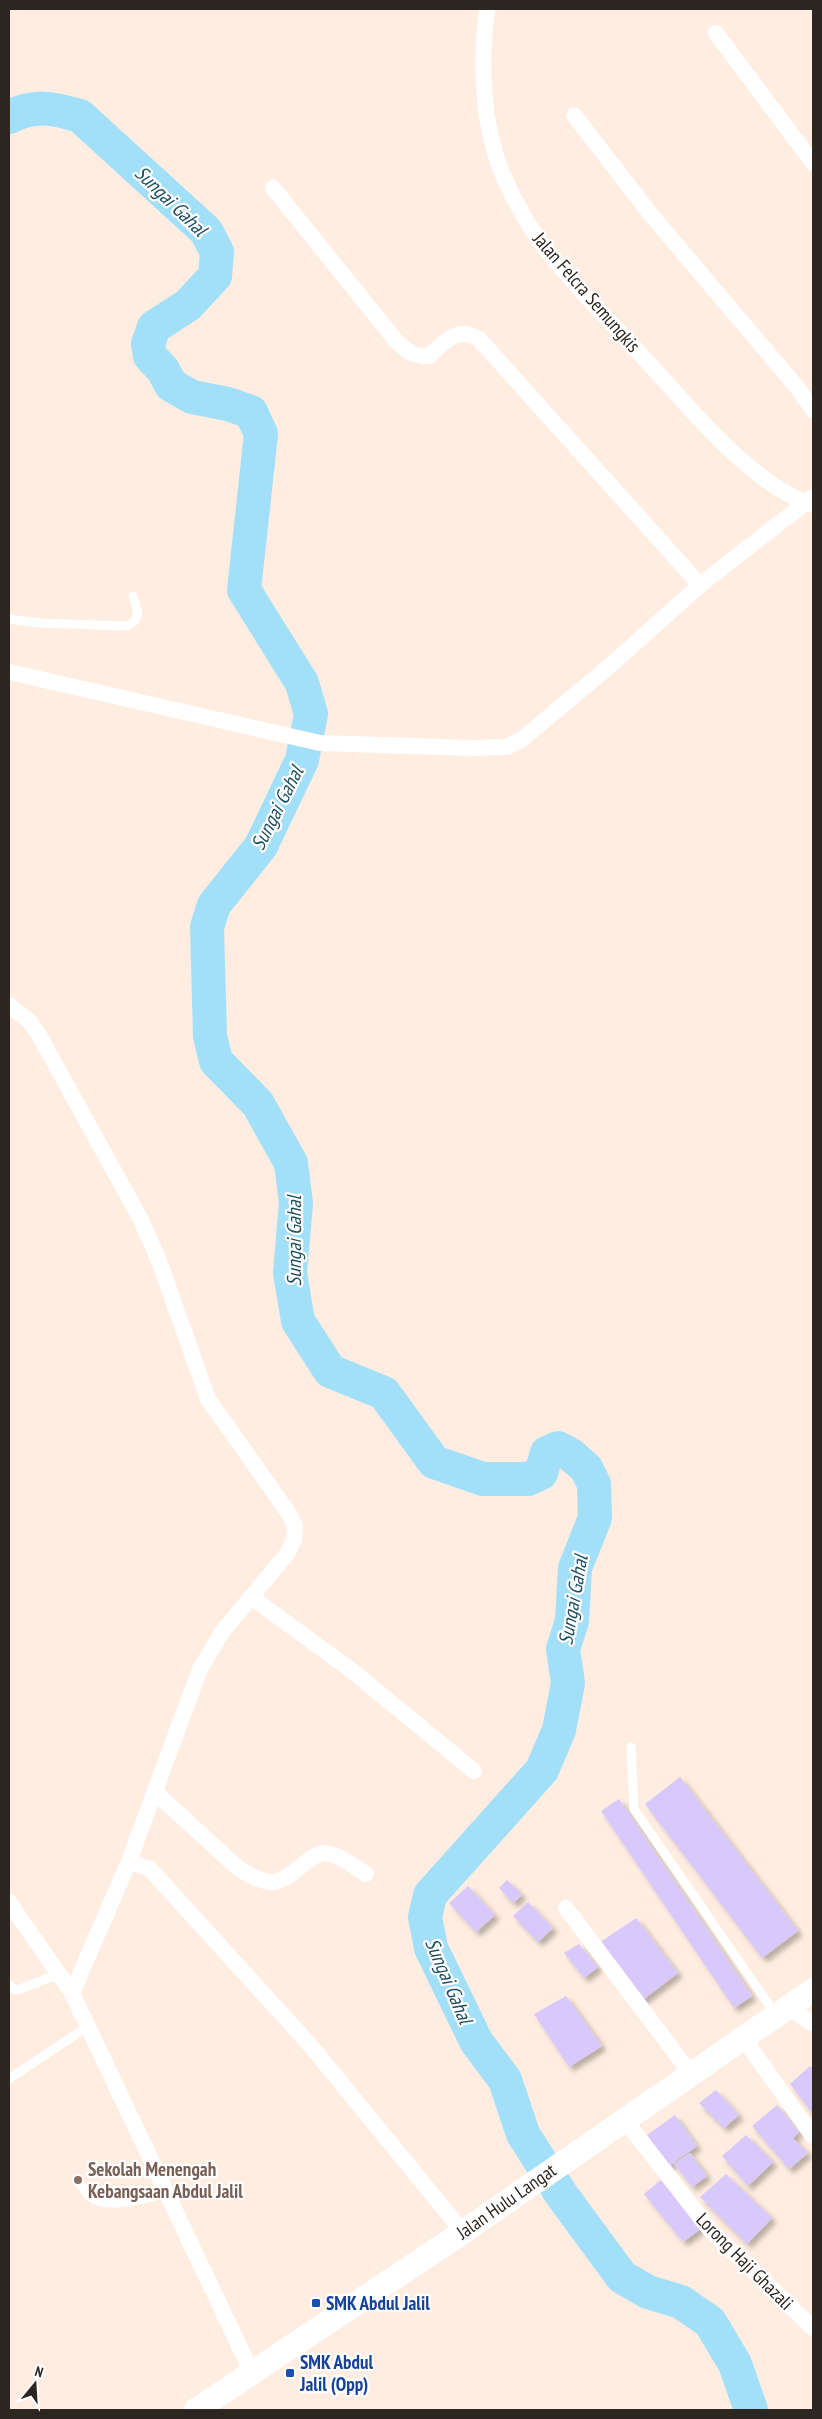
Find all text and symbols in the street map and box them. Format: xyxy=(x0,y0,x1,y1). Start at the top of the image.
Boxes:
water label: Sungai Gahal xyxy=(129,160,214,243)
street label: Jalan Felcra Semungkis xyxy=(528,226,646,357)
water label: Sungai Gahal xyxy=(245,760,310,854)
water label: Sungai Gahal xyxy=(281,1193,307,1286)
water label: Sungai Gahal xyxy=(552,1551,594,1647)
water label: Sungai Gahal xyxy=(419,1934,480,2030)
place label: Sekolah Menengah Kebangsaan Abdul Jalil xyxy=(88,2157,243,2203)
street label: Jalan Hulu Langat xyxy=(451,2157,561,2245)
marker: Sekolah Menengah Kebangsaan Abdul Jalil xyxy=(72,2174,84,2186)
street label: Lorong Haji Ghazali xyxy=(691,2207,799,2315)
place label: SMK Abdul Jalil xyxy=(326,2291,430,2315)
marker: SMK Abdul Jalil xyxy=(310,2297,322,2309)
place label: SMK Abdul Jalil (Opp) xyxy=(299,2350,373,2396)
north arrow xyxy=(10,2359,60,2409)
text: N xyxy=(33,2362,45,2381)
marker: SMK Abdul Jalil (Opp) xyxy=(284,2367,296,2379)

